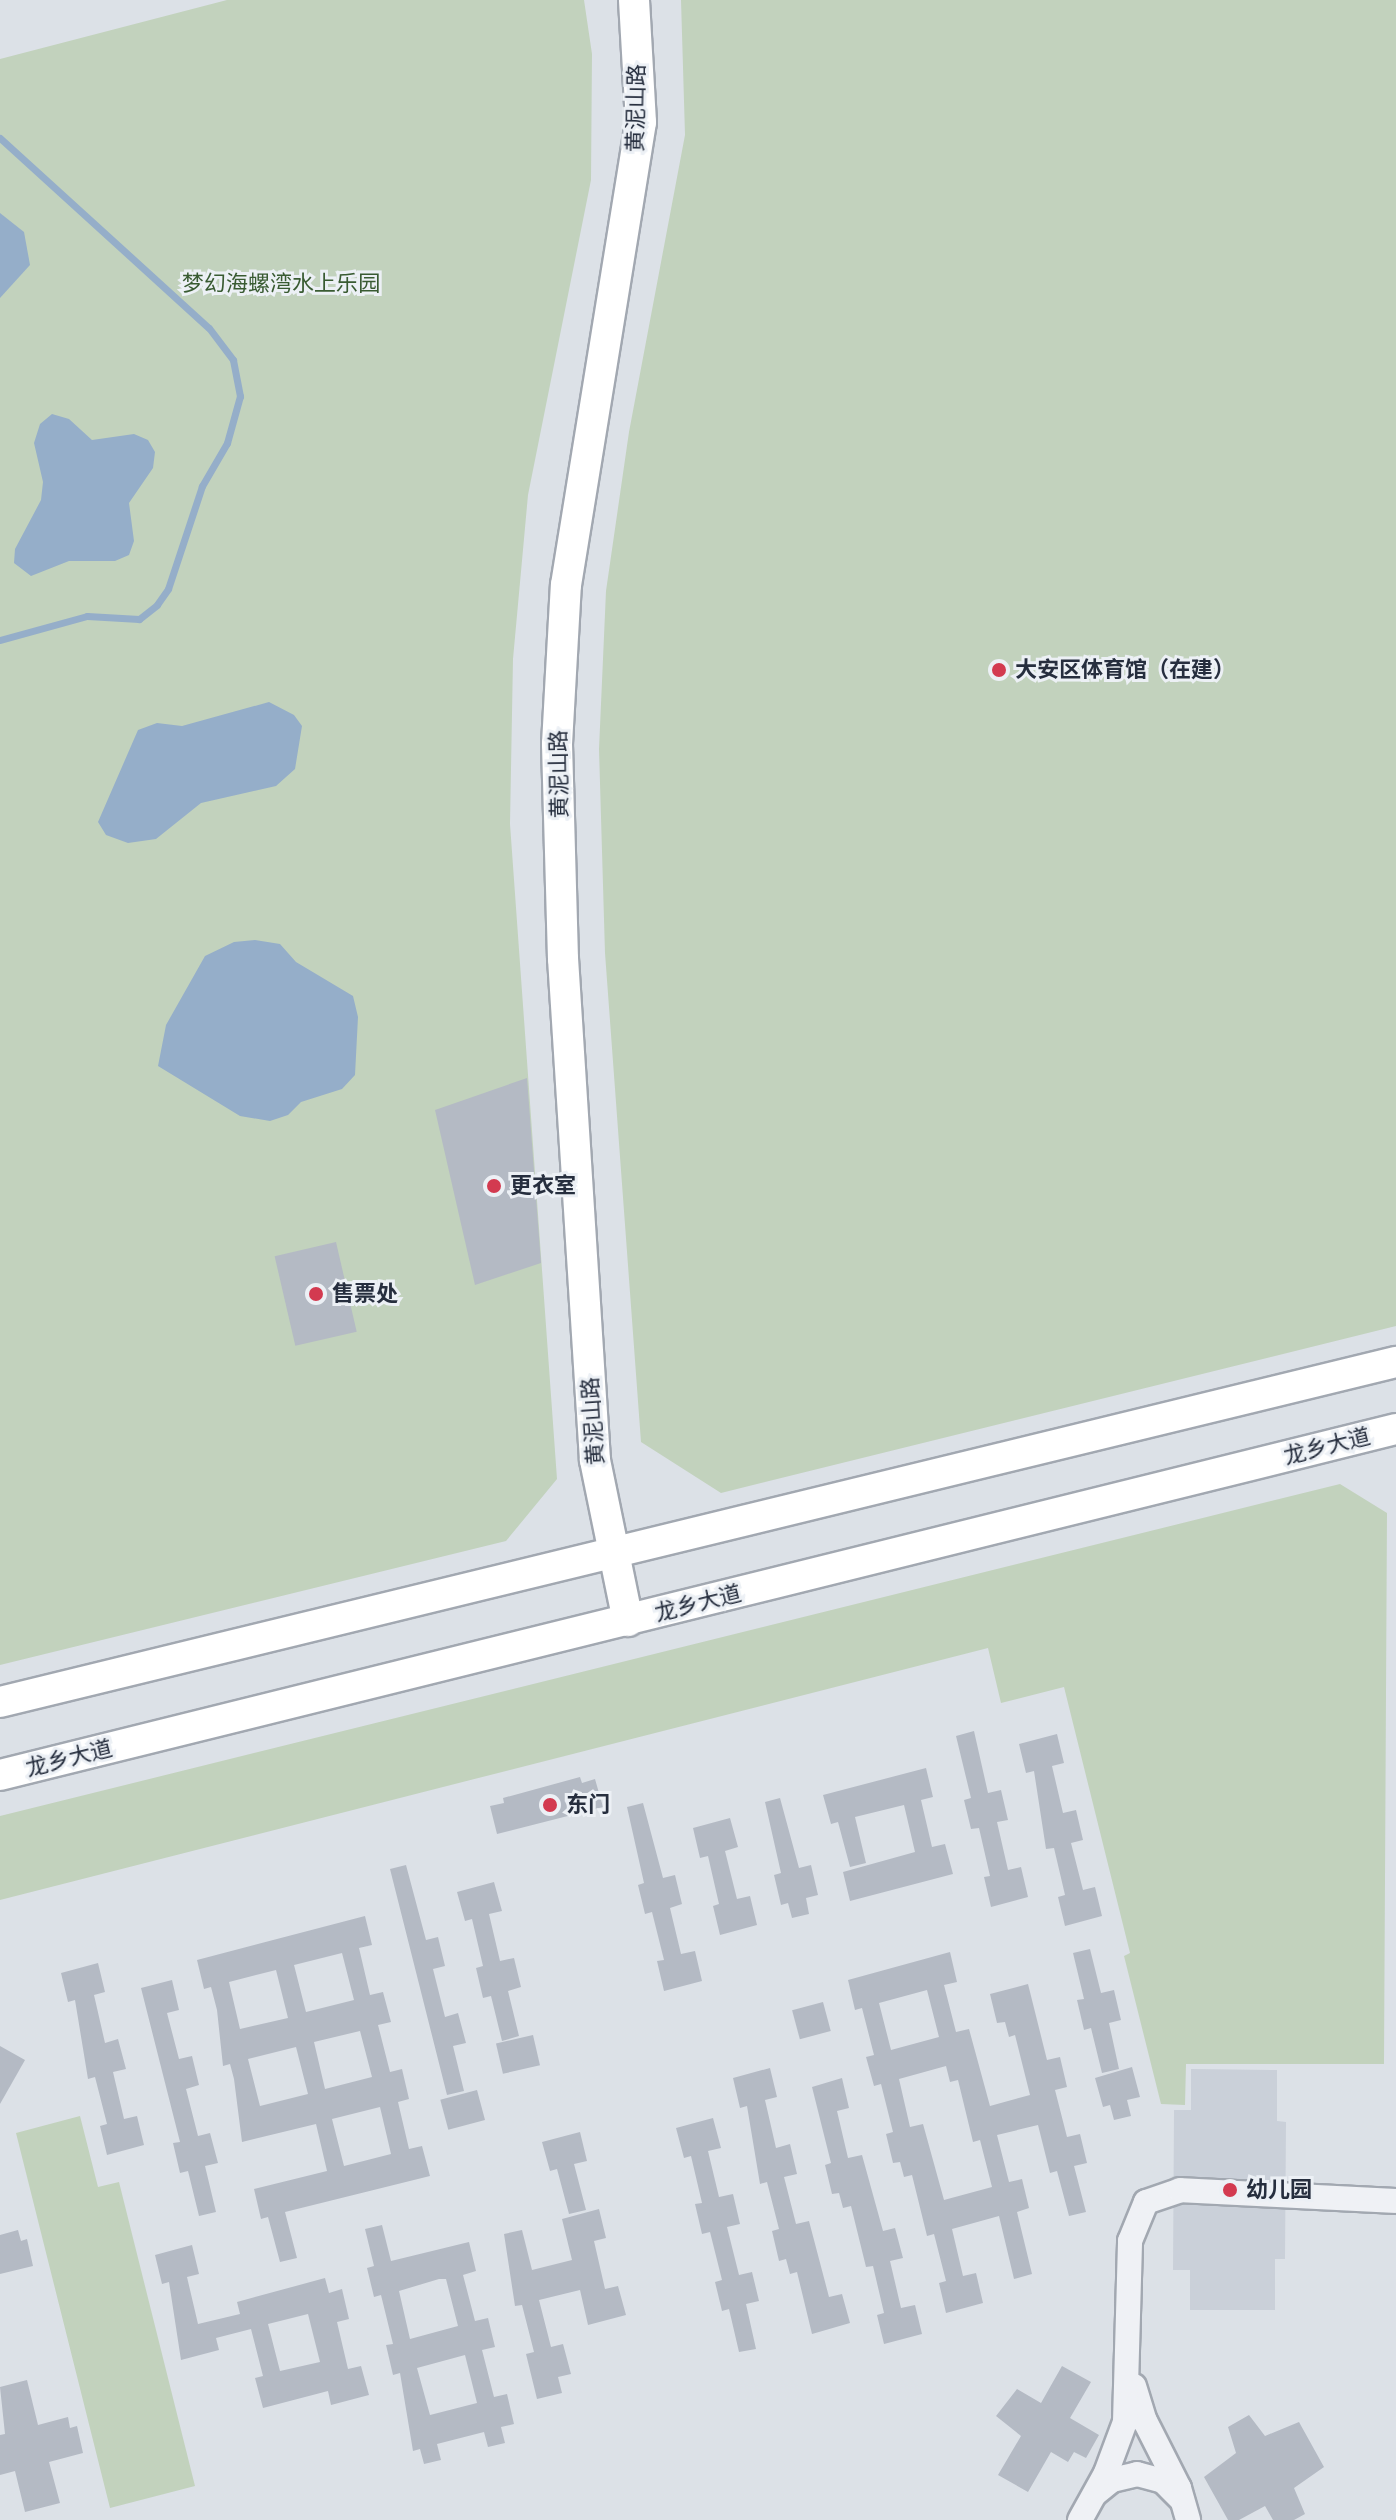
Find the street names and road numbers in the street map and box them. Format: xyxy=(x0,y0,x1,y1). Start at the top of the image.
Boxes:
street label: 黄泥山路 xyxy=(622,64,650,152)
street label: 黄泥山路 xyxy=(545,730,573,818)
street label: 黄泥山路 xyxy=(577,1376,609,1466)
street label: 龙乡大道 xyxy=(1281,1423,1373,1469)
street label: 龙乡大道 xyxy=(652,1580,744,1626)
street label: 龙乡大道 xyxy=(23,1735,115,1781)

